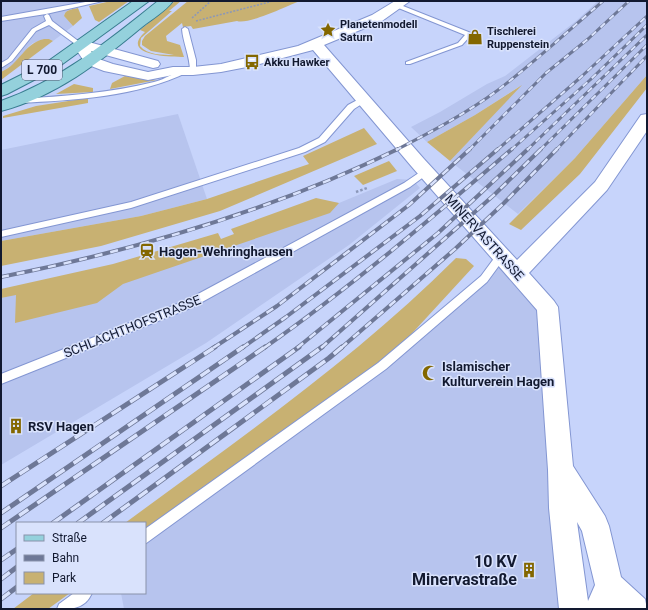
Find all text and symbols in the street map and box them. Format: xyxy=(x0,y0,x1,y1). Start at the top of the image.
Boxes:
place label: Planetenmodell Saturn xyxy=(340,18,418,44)
place icon: Planetenmodell Saturn xyxy=(319,21,337,39)
place label: Tischlerei Ruppenstein xyxy=(487,25,549,51)
shop icon: Tischlerei Ruppenstein xyxy=(466,28,484,46)
bus stop icon: Akku Hawker xyxy=(243,53,261,71)
place label: Akku Hawker xyxy=(264,56,330,69)
road number: L 700 xyxy=(22,60,62,80)
street label: MINERVASTRASSE xyxy=(442,191,527,283)
station icon: Hagen-Wehringhausen xyxy=(138,242,156,260)
place label: Hagen-Wehringhausen xyxy=(159,244,293,259)
street label: SCHLACHTHOFSTRASSE xyxy=(61,292,203,361)
place label: Islamischer Kulturverein Hagen xyxy=(442,359,554,389)
mosque icon: Islamischer Kulturverein Hagen xyxy=(421,364,439,382)
building icon: RSV Hagen xyxy=(7,417,25,435)
place label: RSV Hagen xyxy=(28,419,94,434)
legend xyxy=(16,522,146,594)
text: Straße xyxy=(52,531,87,545)
text: Bahn xyxy=(52,551,79,565)
place label: 10 KV Minervastraße xyxy=(412,552,518,589)
building icon: 10 KV Minervastraße xyxy=(520,561,538,579)
text: Park xyxy=(52,571,77,585)

